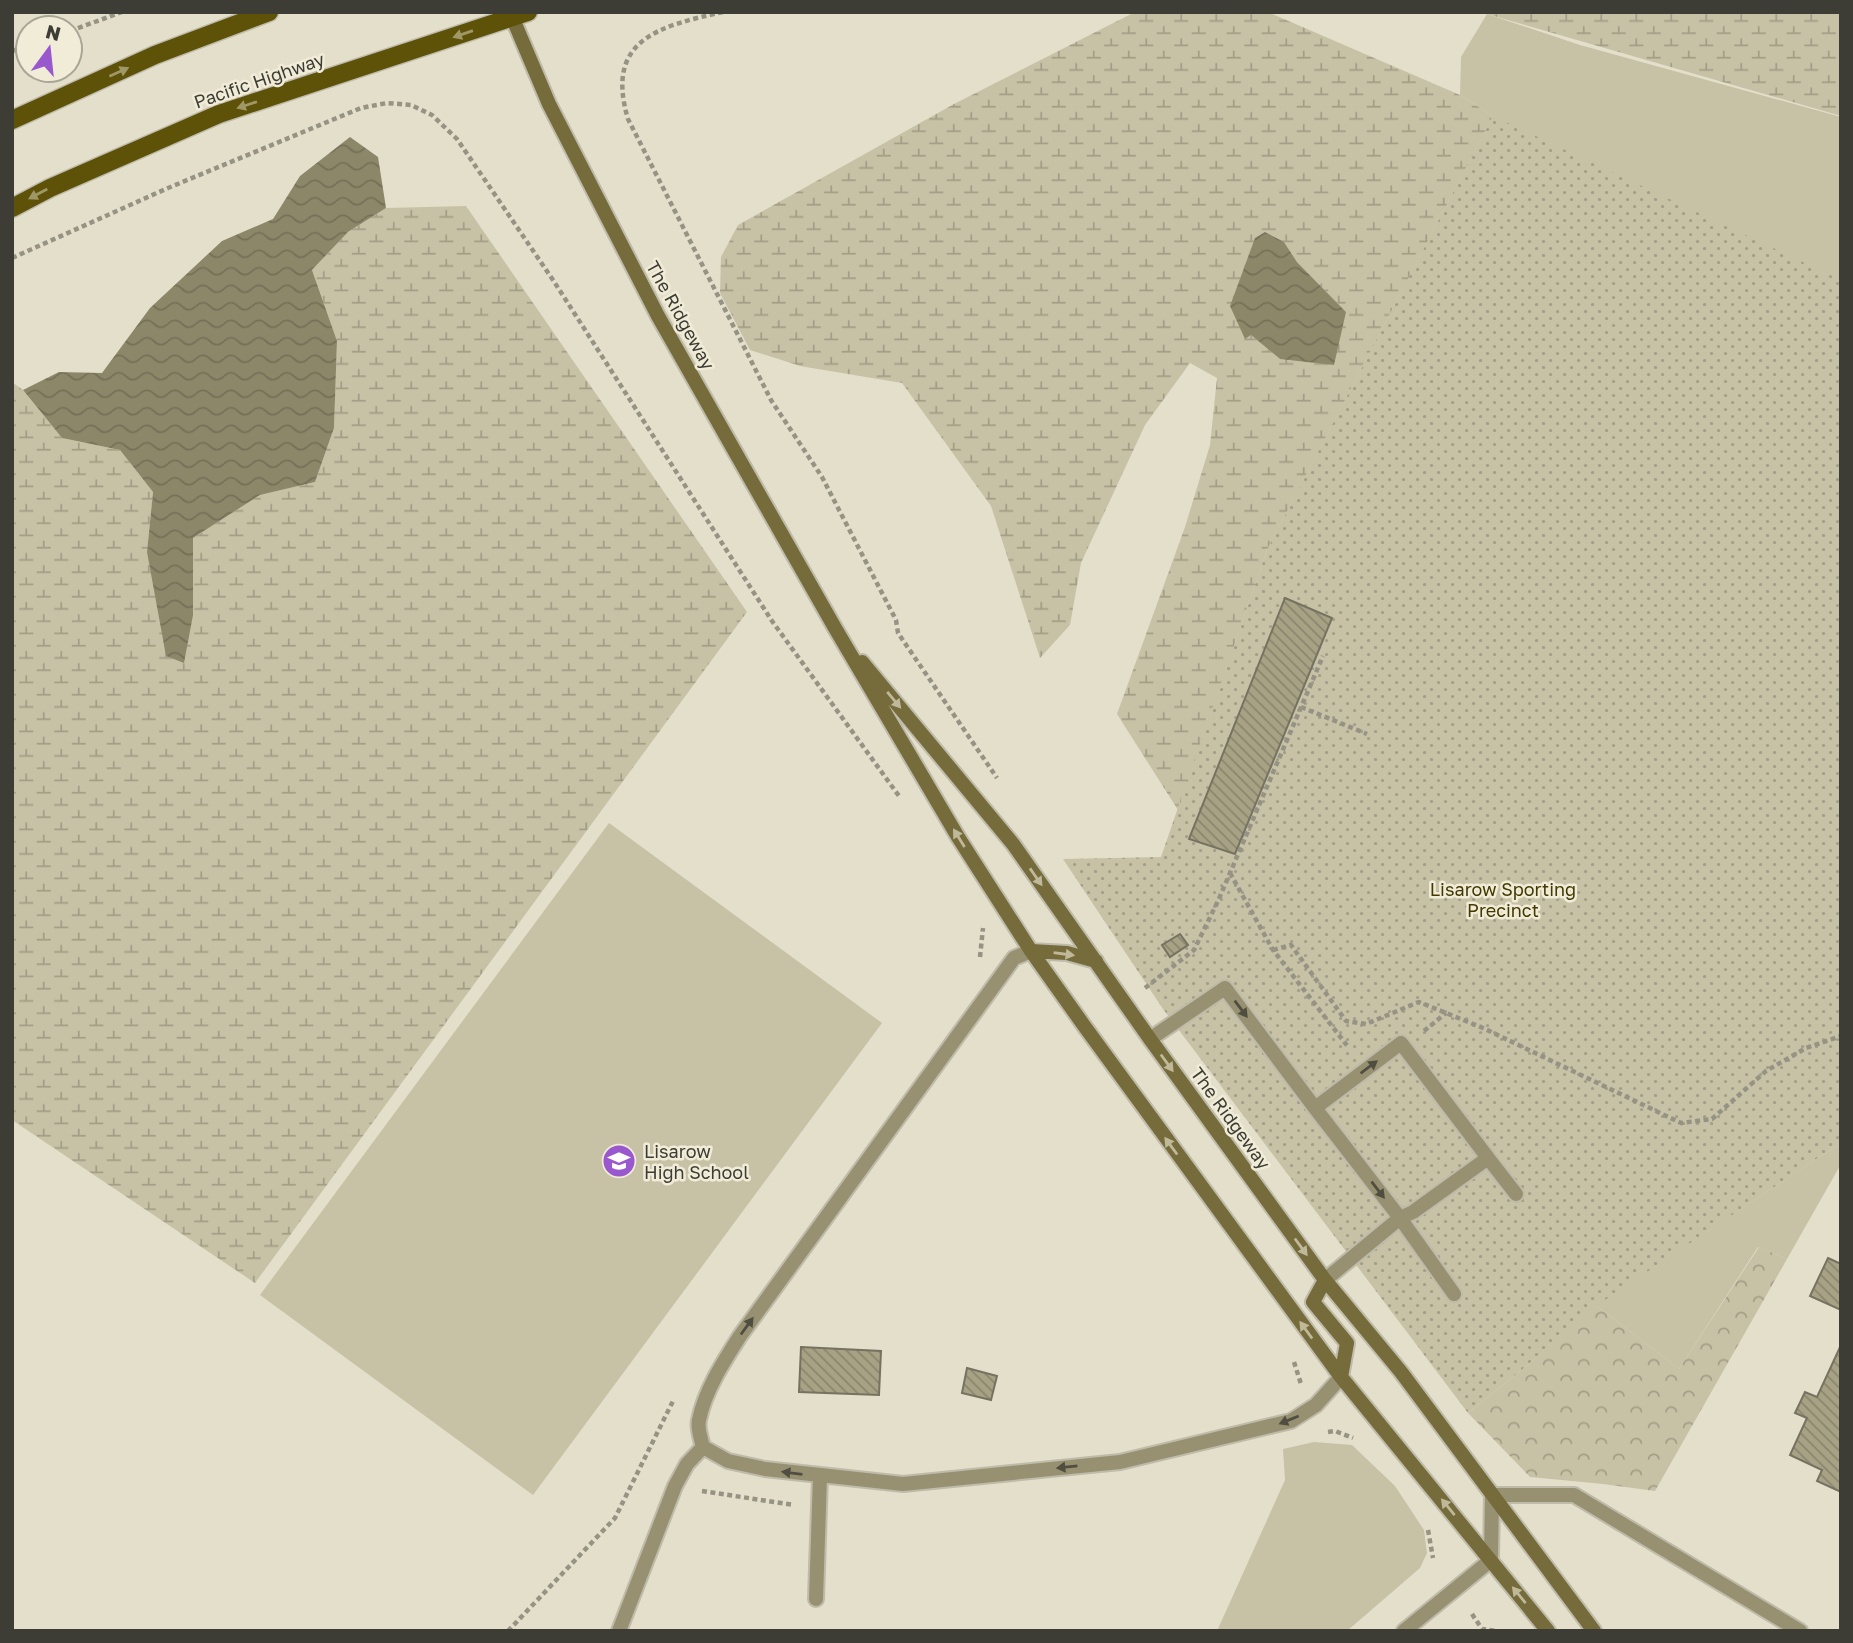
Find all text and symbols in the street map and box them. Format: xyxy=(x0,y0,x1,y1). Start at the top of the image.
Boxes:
north arrow xyxy=(14,14,84,84)
text: N xyxy=(44,19,63,45)
one-way arrow xyxy=(452,29,473,40)
street label: Pacific Highway xyxy=(191,47,327,113)
one-way arrow xyxy=(109,66,129,78)
one-way arrow xyxy=(236,100,257,111)
one-way arrow xyxy=(28,189,48,200)
street label: The Ridgeway xyxy=(642,257,720,373)
one-way arrow xyxy=(886,691,902,709)
one-way arrow xyxy=(952,828,965,848)
one-way arrow xyxy=(1029,868,1043,886)
park label: Lisarow Sporting Precinct xyxy=(1430,878,1576,921)
one-way arrow xyxy=(1053,948,1075,959)
one-way arrow xyxy=(1233,1000,1247,1018)
one-way arrow xyxy=(1160,1054,1174,1072)
one-way arrow xyxy=(1360,1061,1378,1075)
street label: The Ridgeway xyxy=(1187,1063,1275,1173)
one-way arrow xyxy=(1164,1137,1178,1155)
place label: Lisarow High School xyxy=(644,1140,749,1183)
school or university icon: Lisarow High School xyxy=(600,1142,638,1180)
one-way arrow xyxy=(1371,1181,1386,1199)
one-way arrow xyxy=(1294,1238,1308,1257)
one-way arrow xyxy=(740,1317,754,1335)
one-way arrow xyxy=(1299,1321,1313,1339)
one-way arrow xyxy=(1278,1414,1299,1425)
one-way arrow xyxy=(1056,1462,1078,1473)
one-way arrow xyxy=(781,1467,803,1478)
one-way arrow xyxy=(1440,1499,1455,1517)
one-way arrow xyxy=(1512,1587,1527,1605)

